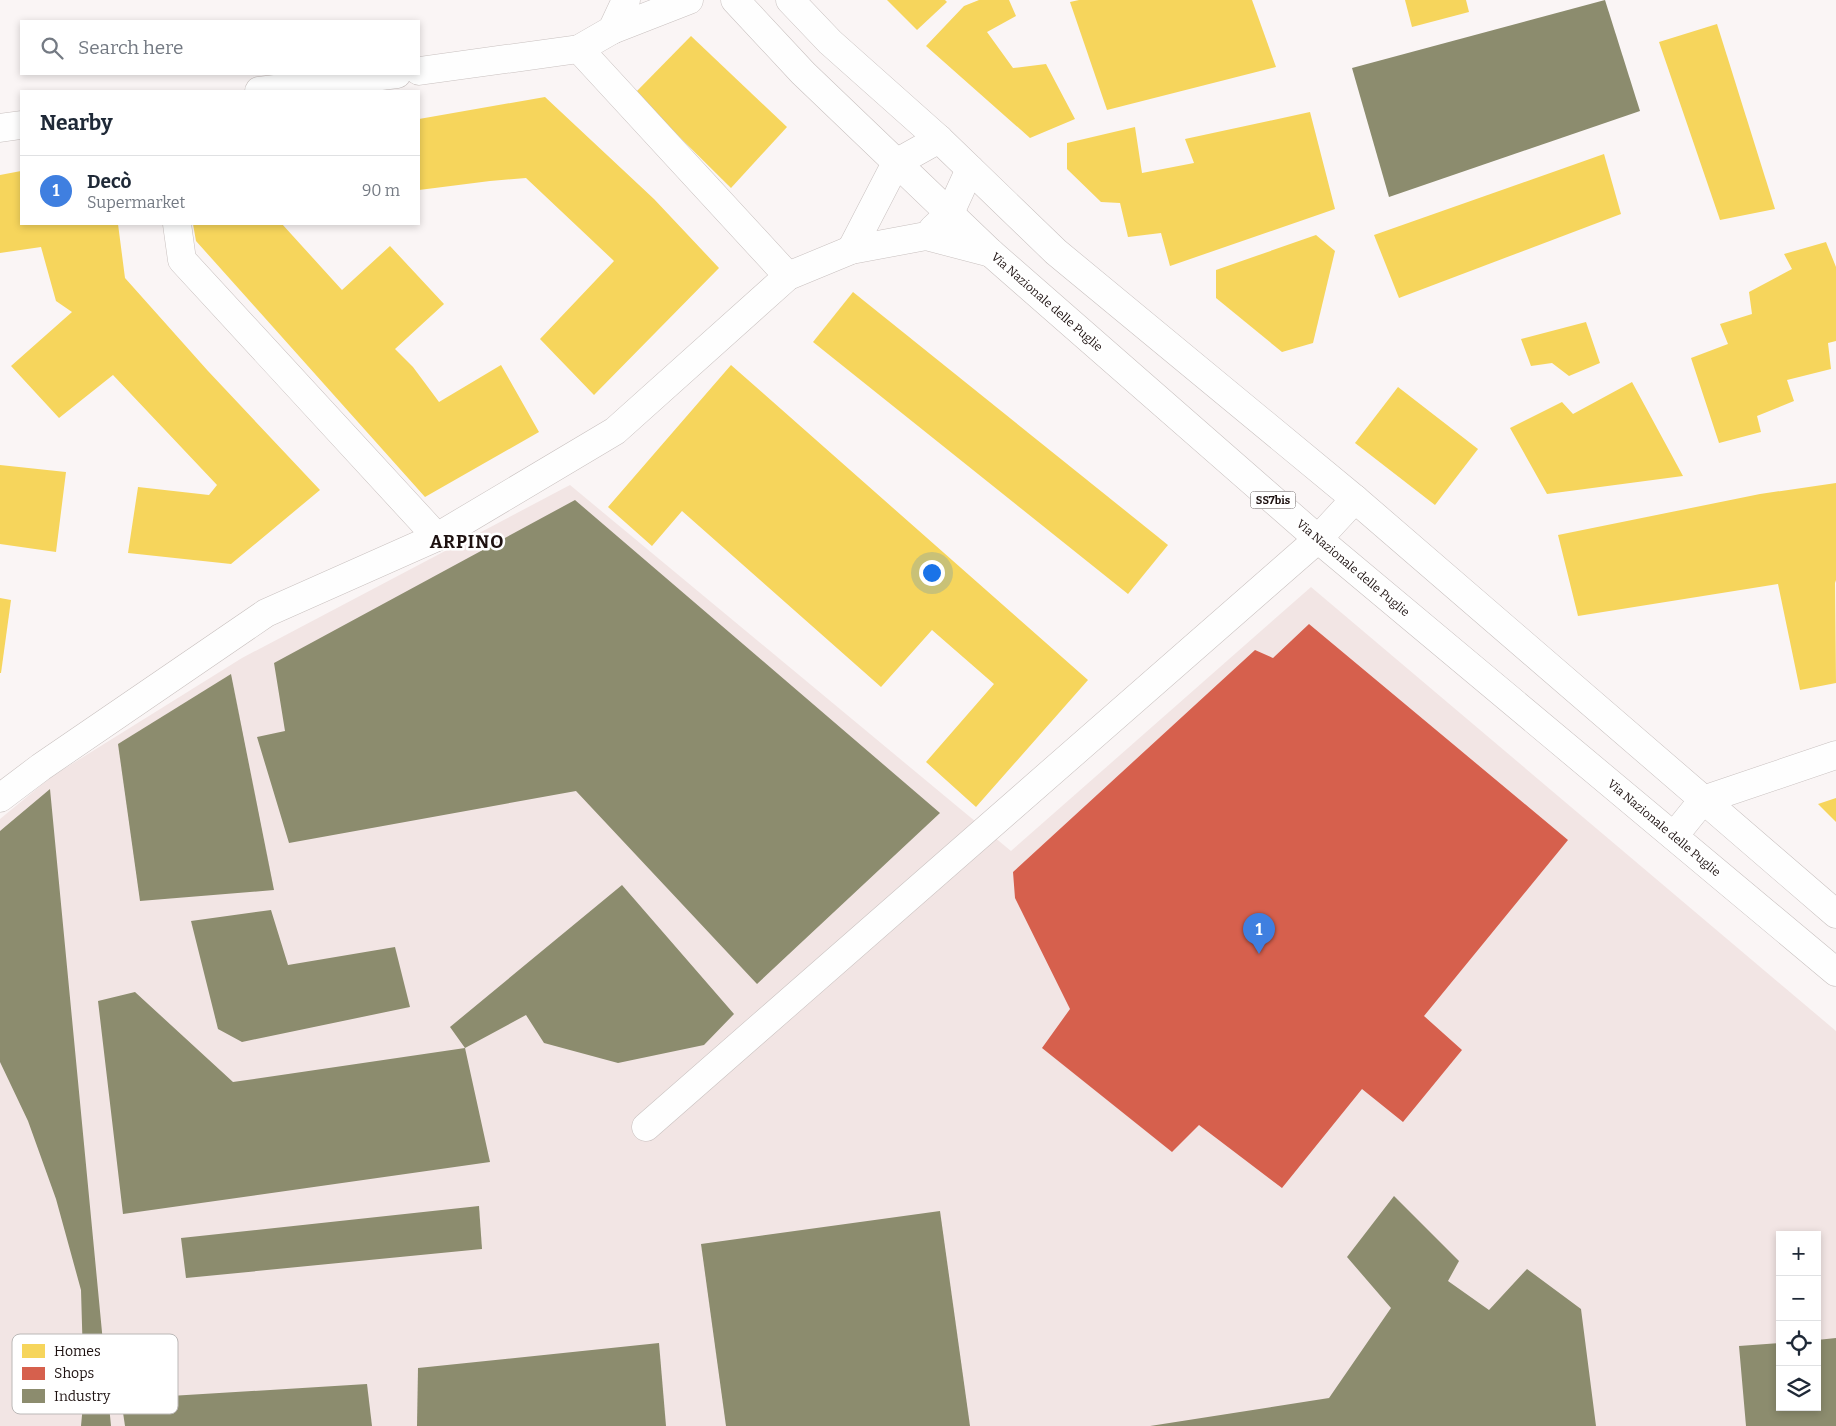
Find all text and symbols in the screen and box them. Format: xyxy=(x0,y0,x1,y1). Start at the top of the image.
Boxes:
search box xyxy=(20,20,420,75)
icon: search xyxy=(38,34,66,62)
text: Search here xyxy=(78,36,183,59)
text: Nearby xyxy=(40,110,113,136)
text: Decò xyxy=(87,170,131,193)
text: 1 xyxy=(53,181,59,200)
text: 90 m xyxy=(362,181,400,200)
text: Supermarket xyxy=(87,193,185,212)
street label: Via Nazionale delle Puglie xyxy=(988,250,1106,354)
road number: SS7bis xyxy=(1250,492,1296,508)
street label: Via Nazionale delle Puglie xyxy=(1294,517,1412,619)
district label: ARPINO xyxy=(430,531,504,553)
your location xyxy=(919,560,945,586)
street label: Via Nazionale delle Puglie xyxy=(1605,777,1723,879)
pin: 1 xyxy=(1243,913,1275,954)
map controls xyxy=(1776,1231,1821,1411)
button: + xyxy=(1776,1231,1821,1276)
button: − xyxy=(1776,1276,1821,1321)
button: locate xyxy=(1776,1321,1821,1366)
legend xyxy=(12,1334,178,1414)
text: Homes xyxy=(54,1343,101,1360)
text: Shops xyxy=(54,1365,94,1382)
button: layers xyxy=(1776,1366,1821,1411)
text: Industry xyxy=(54,1388,111,1405)

